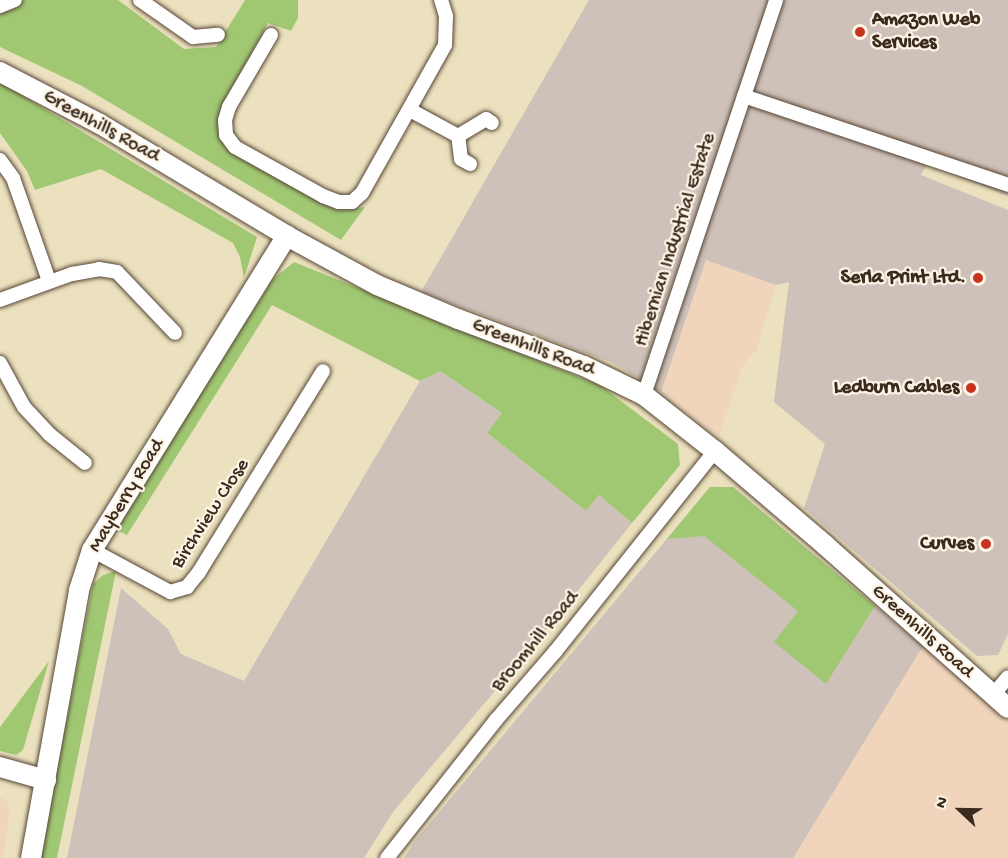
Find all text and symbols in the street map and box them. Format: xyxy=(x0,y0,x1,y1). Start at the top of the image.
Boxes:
place label: Amazon Web Services xyxy=(872,8,980,55)
marker: Amazon Web Services xyxy=(853,25,867,39)
street label: Greenhills Road xyxy=(39,85,163,169)
street label: Hibernian Industrial Estate xyxy=(630,130,722,350)
place label: Serla Print Ltd. xyxy=(841,266,966,290)
marker: Serla Print Ltd. xyxy=(971,271,985,285)
street label: Greenhills Road xyxy=(468,314,598,382)
place label: Ledburn Cables xyxy=(834,376,959,400)
marker: Ledburn Cables xyxy=(964,381,978,395)
street label: Mayberry Road xyxy=(84,435,170,557)
street label: Birchview Close xyxy=(167,455,255,573)
place label: Curves xyxy=(920,532,974,556)
marker: Curves xyxy=(979,537,993,551)
street label: Greenhills Road xyxy=(866,580,978,684)
street label: Broomhill Road xyxy=(487,587,585,697)
north arrow xyxy=(930,780,990,840)
text: N xyxy=(932,795,954,811)

